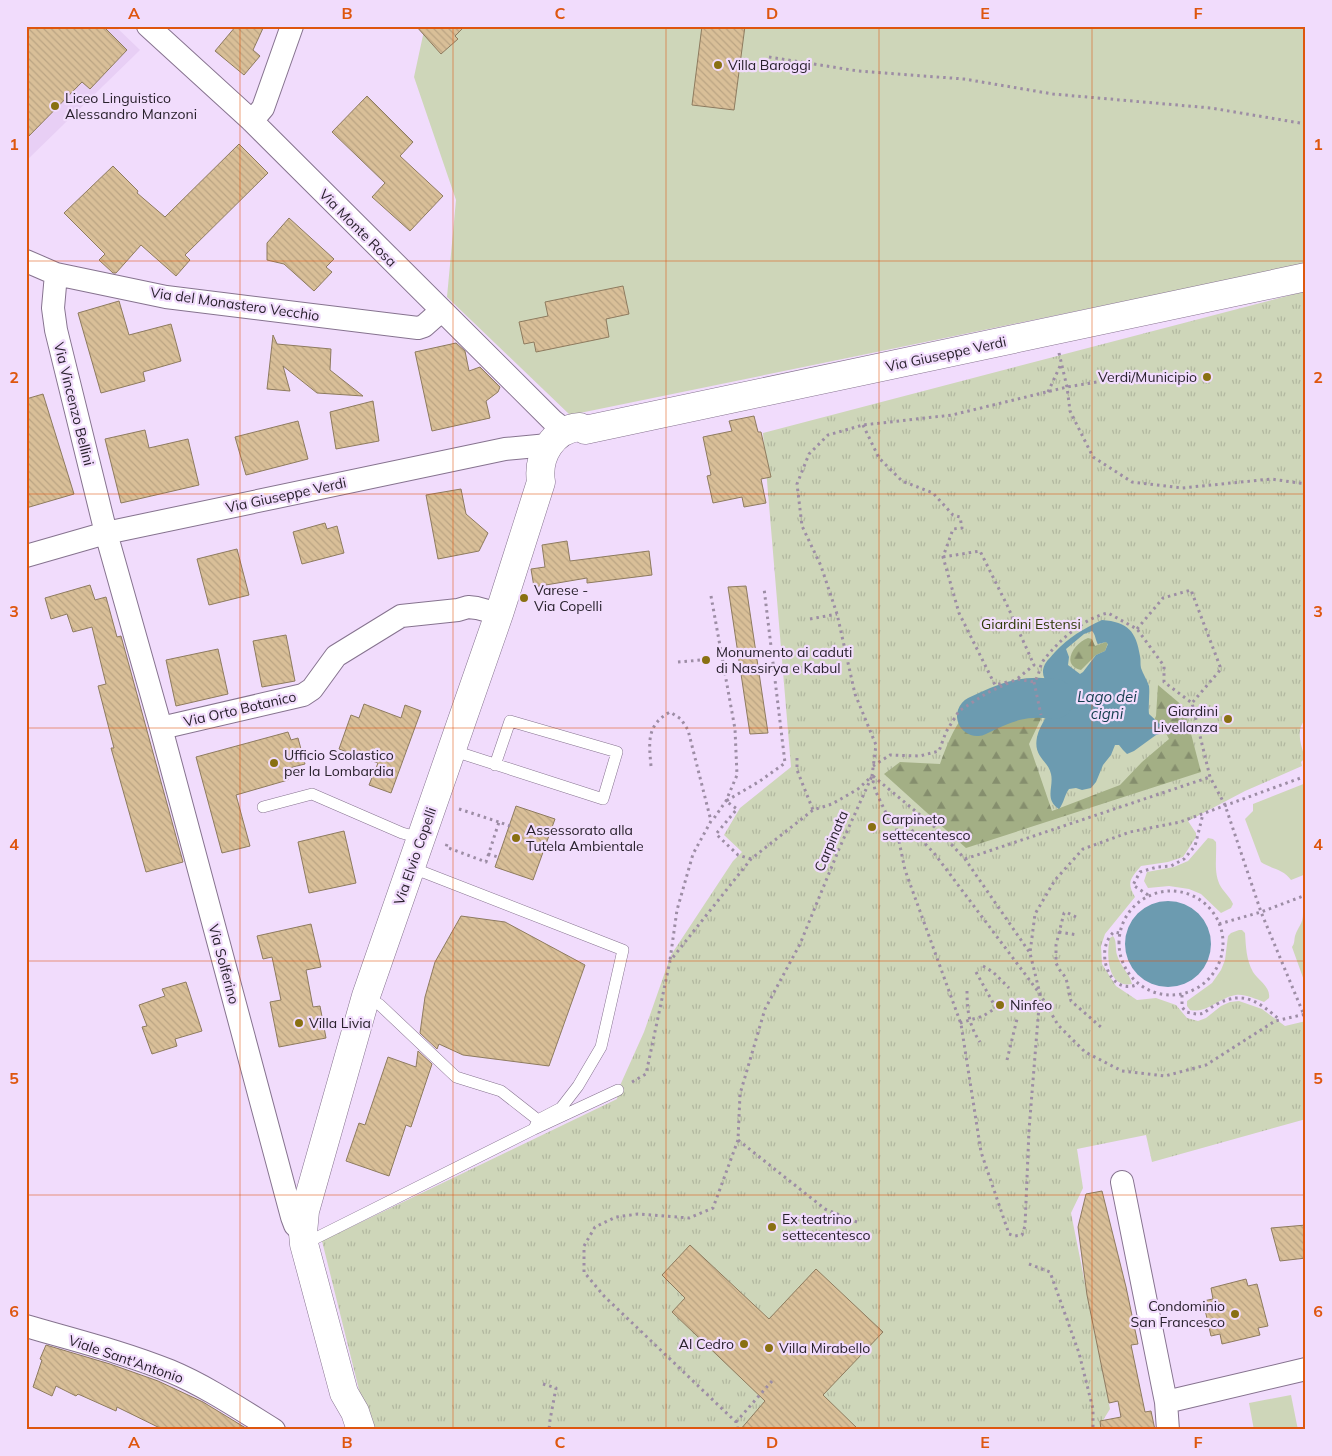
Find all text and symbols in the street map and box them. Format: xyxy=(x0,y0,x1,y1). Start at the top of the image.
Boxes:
text: A xyxy=(128,3,140,23)
text: B xyxy=(341,3,353,23)
text: C xyxy=(555,3,566,23)
text: D xyxy=(766,3,778,23)
text: E xyxy=(980,3,990,23)
text: F xyxy=(1193,3,1203,23)
place label: Villa Baroggi xyxy=(728,56,811,74)
marker: Villa Baroggi xyxy=(712,59,724,71)
place label: Liceo Linguistico Alessandro Manzoni xyxy=(65,89,197,123)
marker: Liceo Linguistico Alessandro Manzoni xyxy=(49,100,61,112)
text: 1 xyxy=(9,134,19,154)
text: 1 xyxy=(1313,134,1323,154)
street label: Via Monte Rosa xyxy=(315,185,401,271)
street label: Via del Monastero Vecchio xyxy=(149,283,321,325)
street label: Via Giuseppe Verdi xyxy=(884,332,1008,376)
street label: Via Vincenzo Bellini xyxy=(50,340,98,468)
text: 2 xyxy=(9,367,19,387)
text: 2 xyxy=(1313,367,1323,387)
place label: Verdi/Municipio xyxy=(1098,368,1197,386)
marker: Verdi/Municipio xyxy=(1201,371,1213,383)
street label: Via Giuseppe Verdi xyxy=(224,473,348,517)
place label: Varese - Via Copelli xyxy=(534,581,602,615)
marker: Varese - Via Copelli xyxy=(518,592,530,604)
text: 3 xyxy=(9,601,19,621)
text: 3 xyxy=(1313,601,1323,621)
park label: Giardini Estensi xyxy=(981,615,1081,633)
place label: Monumento ai caduti di Nassirya e Kabul xyxy=(716,643,852,677)
marker: Monumento ai caduti di Nassirya e Kabul xyxy=(700,654,712,666)
street label: Via Orto Botanico xyxy=(182,687,298,731)
water label: Lago dei cigni xyxy=(1077,687,1137,723)
place label: Giardini Livellanza xyxy=(1153,702,1218,736)
marker: Giardini Livellanza xyxy=(1222,713,1234,725)
place label: Ufficio Scolastico per la Lombardia xyxy=(284,746,394,780)
marker: Ufficio Scolastico per la Lombardia xyxy=(268,757,280,769)
street label: Via Elvio Copelli xyxy=(390,805,440,907)
street label: Carpinata xyxy=(810,808,852,874)
place label: Carpineto settecentesco xyxy=(882,810,971,844)
place label: Assessorato alla Tutela Ambientale xyxy=(526,821,644,855)
marker: Carpineto settecentesco xyxy=(866,821,878,833)
marker: Assessorato alla Tutela Ambientale xyxy=(510,832,522,844)
text: 4 xyxy=(9,834,19,854)
text: 4 xyxy=(1313,834,1323,854)
street label: Via Solferino xyxy=(205,922,243,1006)
place label: Ninfeo xyxy=(1010,996,1052,1014)
marker: Ninfeo xyxy=(994,999,1006,1011)
place label: Villa Livia xyxy=(309,1014,371,1032)
marker: Villa Livia xyxy=(293,1017,305,1029)
text: 5 xyxy=(9,1068,19,1088)
text: 5 xyxy=(1313,1068,1323,1088)
place label: Ex teatrino settecentesco xyxy=(782,1210,871,1244)
marker: Ex teatrino settecentesco xyxy=(766,1221,778,1233)
place label: Condominio San Francesco xyxy=(1131,1297,1225,1331)
text: 6 xyxy=(9,1301,19,1321)
text: 6 xyxy=(1313,1301,1323,1321)
marker: Condominio San Francesco xyxy=(1229,1308,1241,1320)
street label: Viale Sant'Antonio xyxy=(66,1331,186,1387)
place label: Al Cedro xyxy=(679,1335,734,1353)
marker: Al Cedro xyxy=(738,1338,750,1350)
place label: Villa Mirabello xyxy=(779,1339,870,1357)
marker: Villa Mirabello xyxy=(763,1342,775,1354)
text: A xyxy=(128,1432,140,1452)
text: B xyxy=(341,1432,353,1452)
text: C xyxy=(555,1432,566,1452)
text: D xyxy=(766,1432,778,1452)
text: E xyxy=(980,1432,990,1452)
text: F xyxy=(1193,1432,1203,1452)

